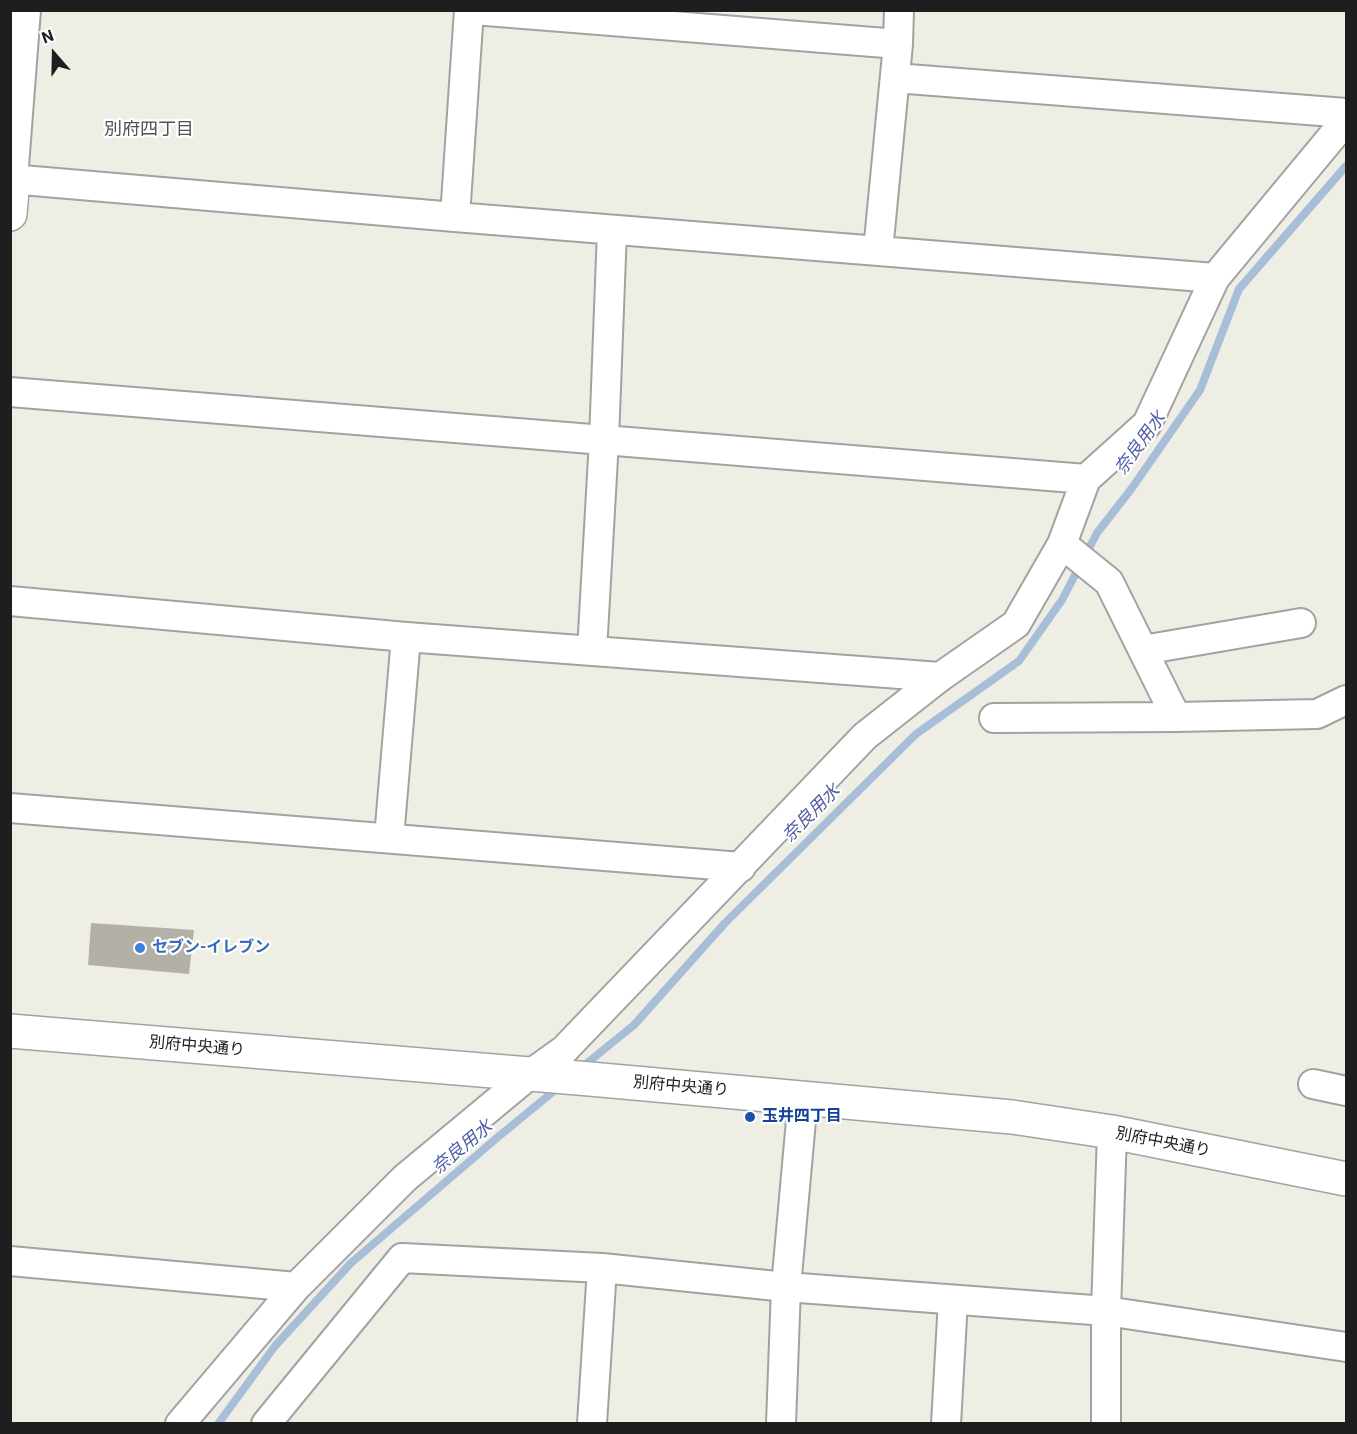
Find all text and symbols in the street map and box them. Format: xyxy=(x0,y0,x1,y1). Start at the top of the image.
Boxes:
north arrow xyxy=(24,24,84,84)
text: N xyxy=(39,26,56,47)
district label: 別府四丁目 xyxy=(104,119,194,141)
water label: 奈良用水 xyxy=(1111,409,1171,479)
water label: 奈良用水 xyxy=(779,781,845,847)
place label: セブン-イレブン xyxy=(152,938,270,958)
marker: セブン-イレブン xyxy=(133,941,147,955)
street label: 別府中央通り xyxy=(148,1033,246,1061)
street label: 別府中央通り xyxy=(632,1073,730,1101)
place label: 玉井四丁目 xyxy=(762,1107,842,1127)
marker: 玉井四丁目 xyxy=(743,1110,757,1124)
water label: 奈良用水 xyxy=(428,1117,498,1179)
street label: 別府中央通り xyxy=(1114,1124,1212,1162)

